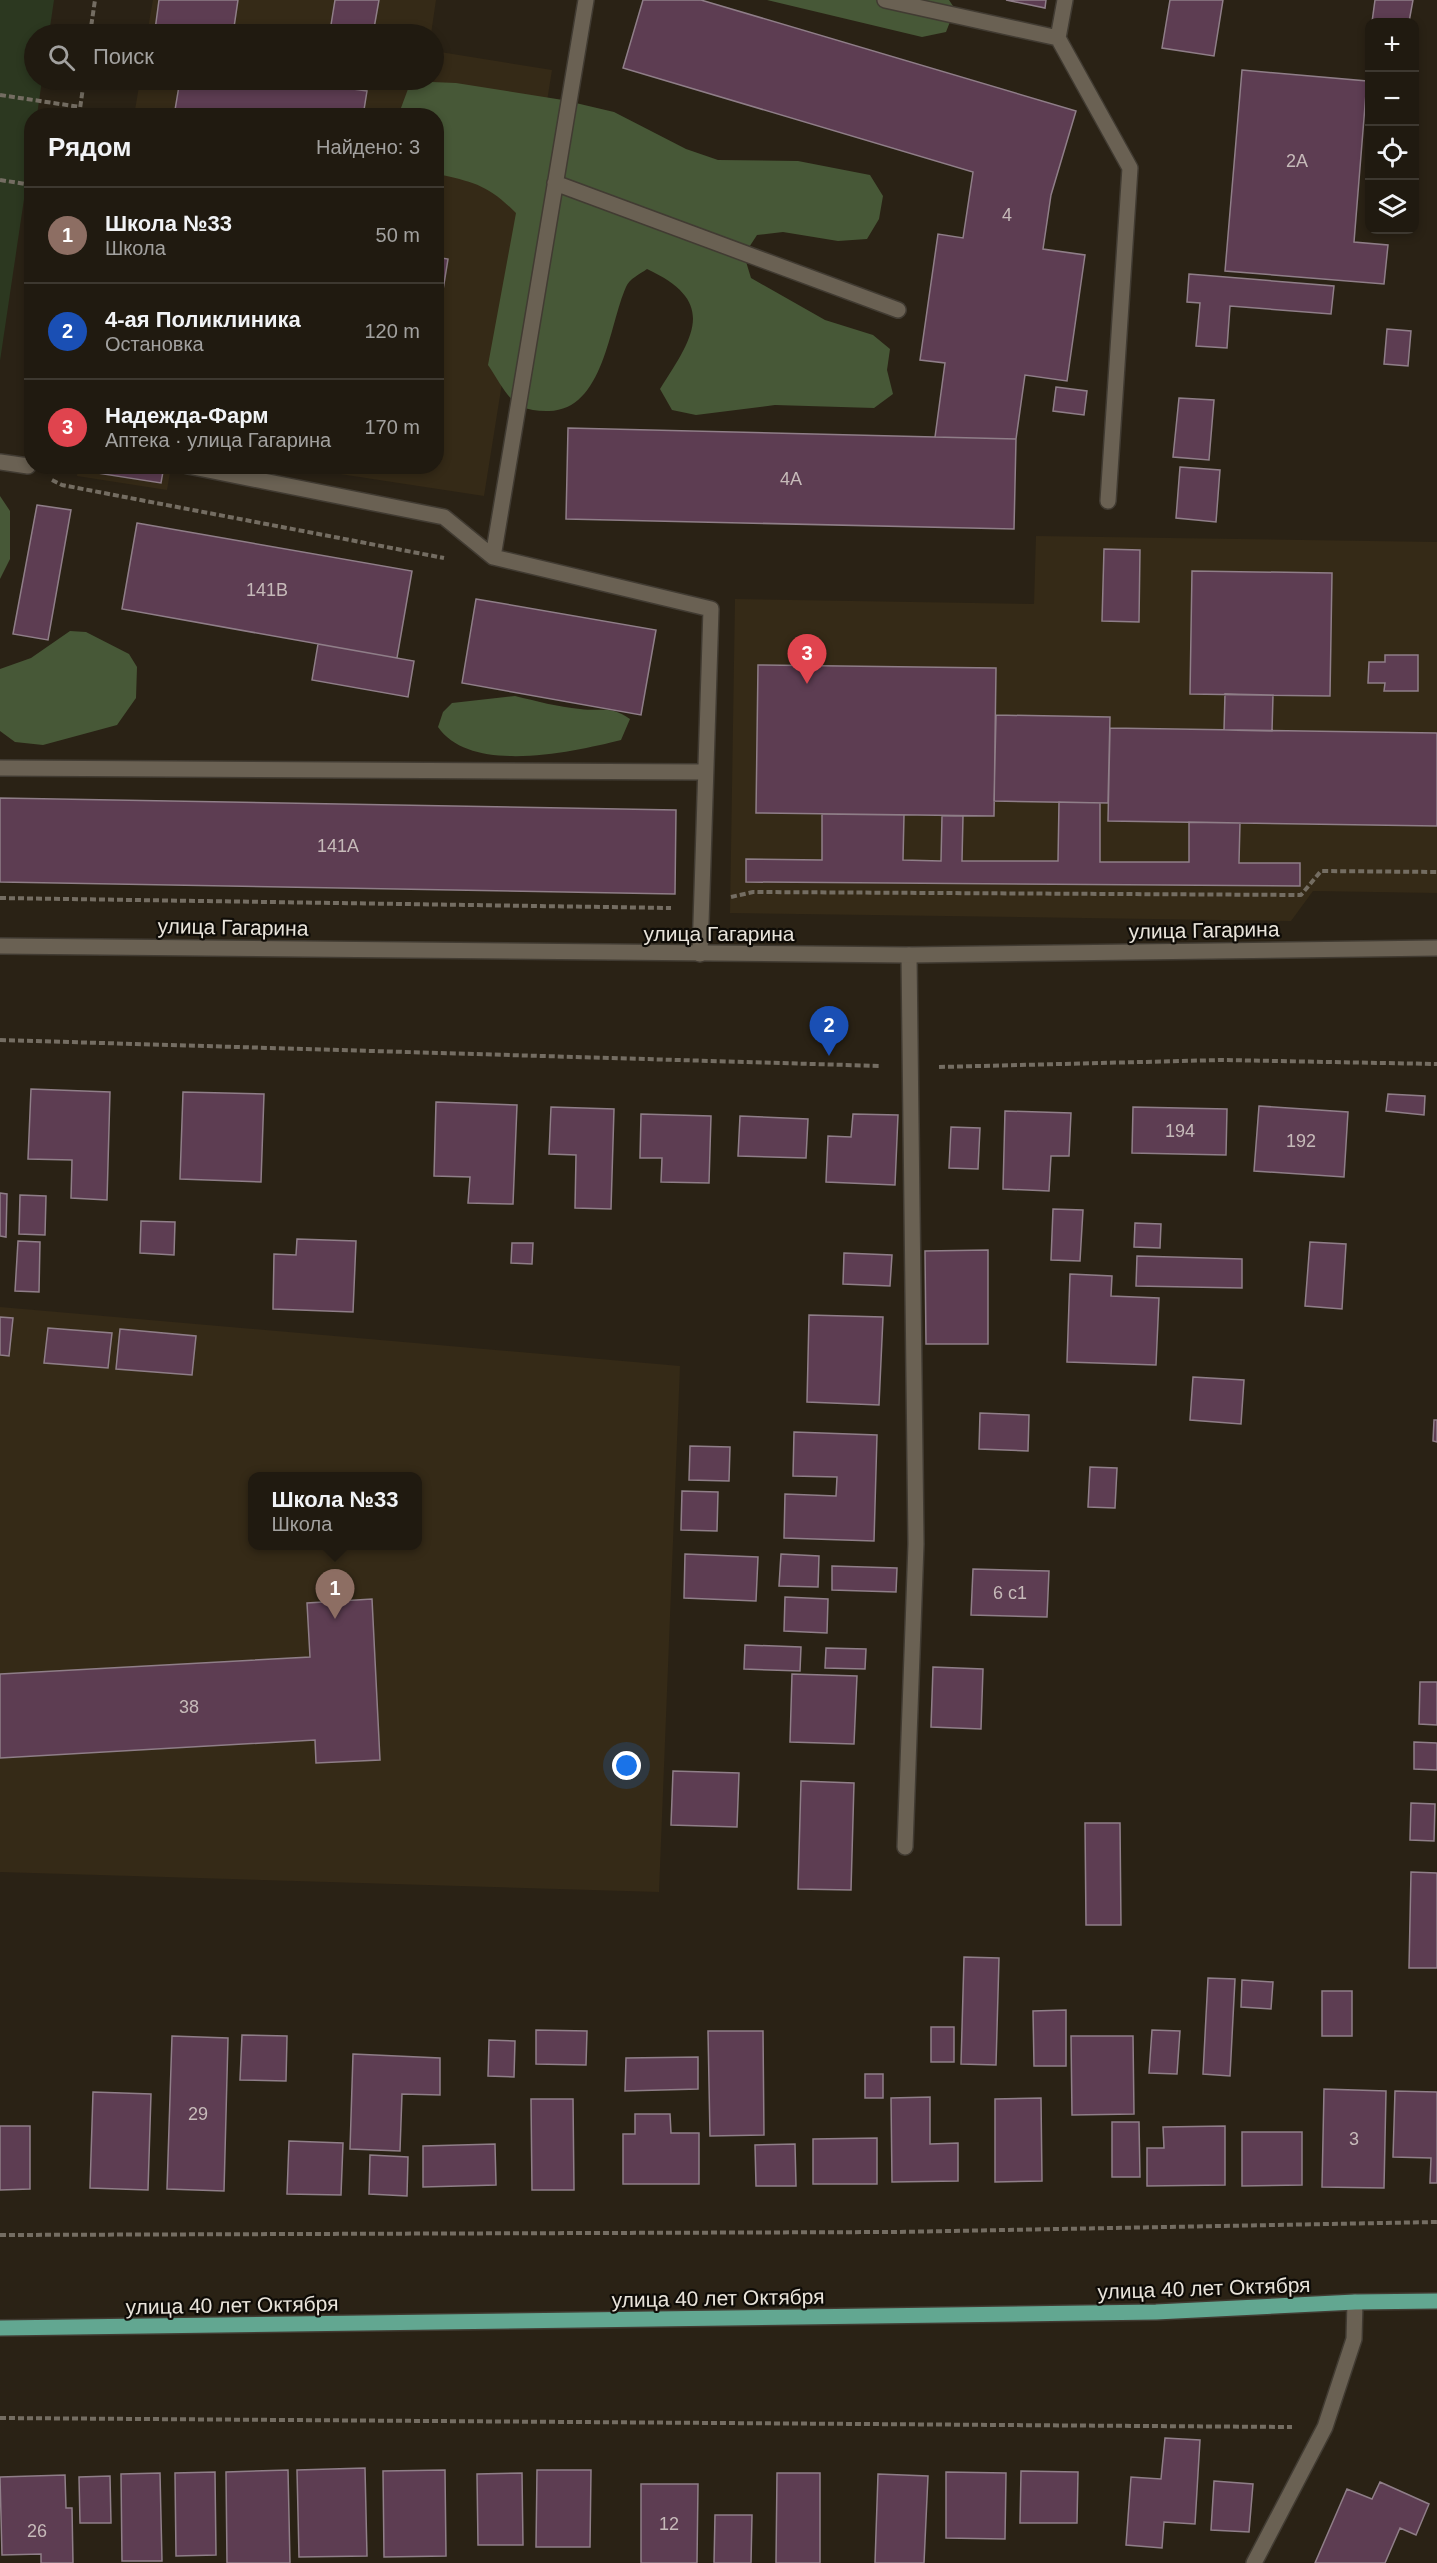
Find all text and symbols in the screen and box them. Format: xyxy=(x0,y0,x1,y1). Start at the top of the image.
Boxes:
map controls xyxy=(1365,18,1419,234)
button: + xyxy=(1365,18,1419,72)
search box xyxy=(24,24,444,90)
icon: search xyxy=(45,41,78,74)
text: Поиск xyxy=(93,44,154,69)
button: − xyxy=(1365,72,1419,126)
button: locate xyxy=(1365,126,1419,180)
text: Рядом xyxy=(48,132,131,162)
text: Найдено: 3 xyxy=(316,136,420,158)
house number: 2А xyxy=(1286,151,1308,171)
button: layers xyxy=(1365,180,1419,234)
house number: 4 xyxy=(1002,205,1012,225)
text: Школа №33 xyxy=(105,211,232,236)
text: 1 xyxy=(62,224,73,246)
text: 50 m xyxy=(376,224,420,246)
text: Школа xyxy=(105,237,166,259)
text: 4-ая Поликлиника xyxy=(105,307,301,332)
text: 2 xyxy=(62,320,73,342)
text: 120 m xyxy=(364,320,420,342)
text: Остановка xyxy=(105,333,204,355)
text: Надежда-Фарм xyxy=(105,403,269,428)
text: 3 xyxy=(62,416,73,438)
text: 170 m xyxy=(364,416,420,438)
text: Аптека · улица Гагарина xyxy=(105,429,331,451)
house number: 4А xyxy=(780,469,802,489)
house number: 141В xyxy=(246,580,288,600)
pin: 3 xyxy=(788,634,826,684)
house number: 141А xyxy=(317,836,359,856)
street label: улица Гагарина xyxy=(157,914,309,940)
street label: улица Гагарина xyxy=(1128,917,1280,943)
street label: улица Гагарина xyxy=(644,922,795,945)
pin: 2 xyxy=(810,1006,848,1056)
house number: 194 xyxy=(1165,1121,1195,1141)
house number: 192 xyxy=(1286,1131,1316,1151)
popup xyxy=(248,1472,422,1550)
text: Школа №33 xyxy=(271,1487,399,1512)
text: Школа xyxy=(271,1513,332,1535)
pin: 1 xyxy=(316,1570,354,1619)
house number: 6 с1 xyxy=(993,1583,1027,1603)
house number: 38 xyxy=(179,1697,199,1717)
your location xyxy=(612,1751,641,1780)
house number: 29 xyxy=(188,2104,208,2124)
house number: 3 xyxy=(1349,2129,1359,2149)
street label: улица 40 лет Октября xyxy=(1097,2273,1311,2303)
street label: улица 40 лет Октября xyxy=(611,2285,825,2311)
street label: улица 40 лет Октября xyxy=(125,2292,339,2318)
house number: 12 xyxy=(659,2514,679,2534)
house number: 26 xyxy=(27,2521,47,2541)

